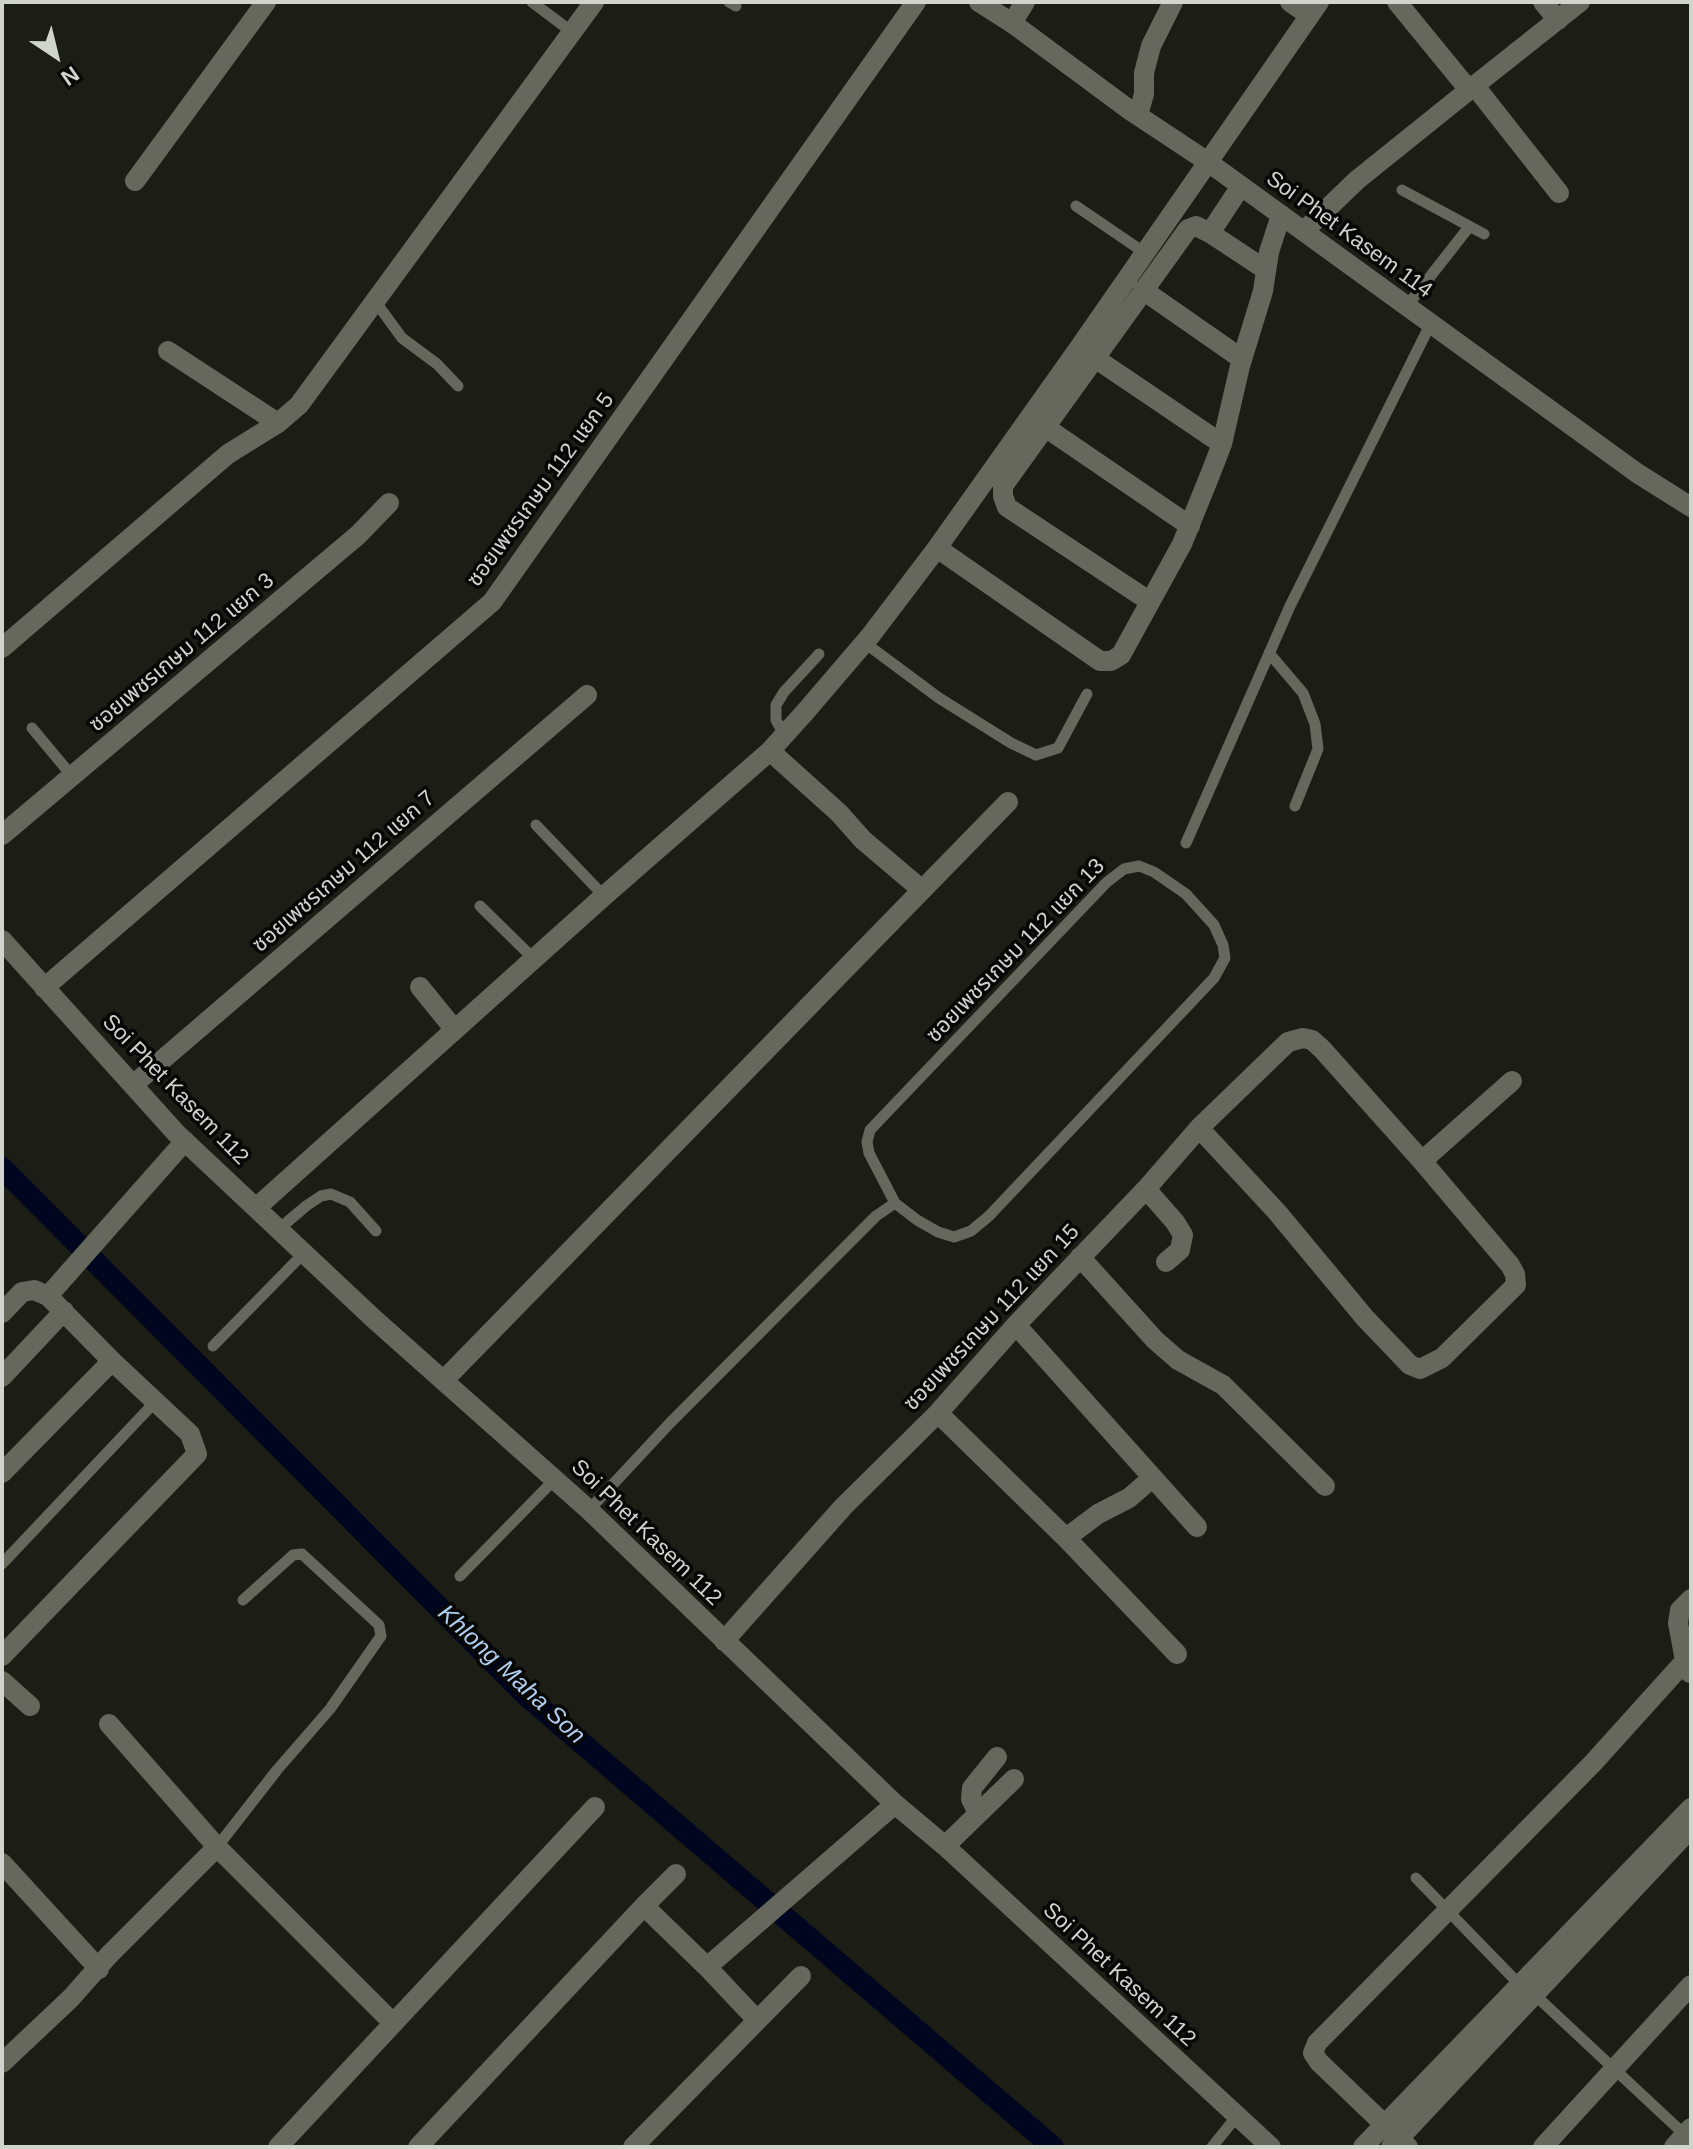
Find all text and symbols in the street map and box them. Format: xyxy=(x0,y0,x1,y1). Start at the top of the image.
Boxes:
north arrow xyxy=(16,16,96,96)
text: N xyxy=(56,61,84,91)
street label: Soi Phet Kasem 114 xyxy=(1261,166,1437,304)
street label: ซอยเพชรเกษม 112 แยก 5 xyxy=(462,388,620,592)
street label: ซอยเพชรเกษม 112 แยก 3 xyxy=(84,568,280,738)
street label: ซอยเพชรเกษม 112 แยก 7 xyxy=(247,786,441,958)
street label: ซอยเพชรเกษม 112 แยก 13 xyxy=(921,854,1111,1048)
street label: Soi Phet Kasem 112 xyxy=(96,1009,254,1171)
street label: ซอยเพชรเกษม 112 แยก 15 xyxy=(899,1219,1085,1417)
street label: Soi Phet Kasem 112 xyxy=(565,1454,727,1612)
water label: Khlong Maha Son xyxy=(431,1599,591,1751)
street label: Soi Phet Kasem 112 xyxy=(1037,1898,1201,2052)

